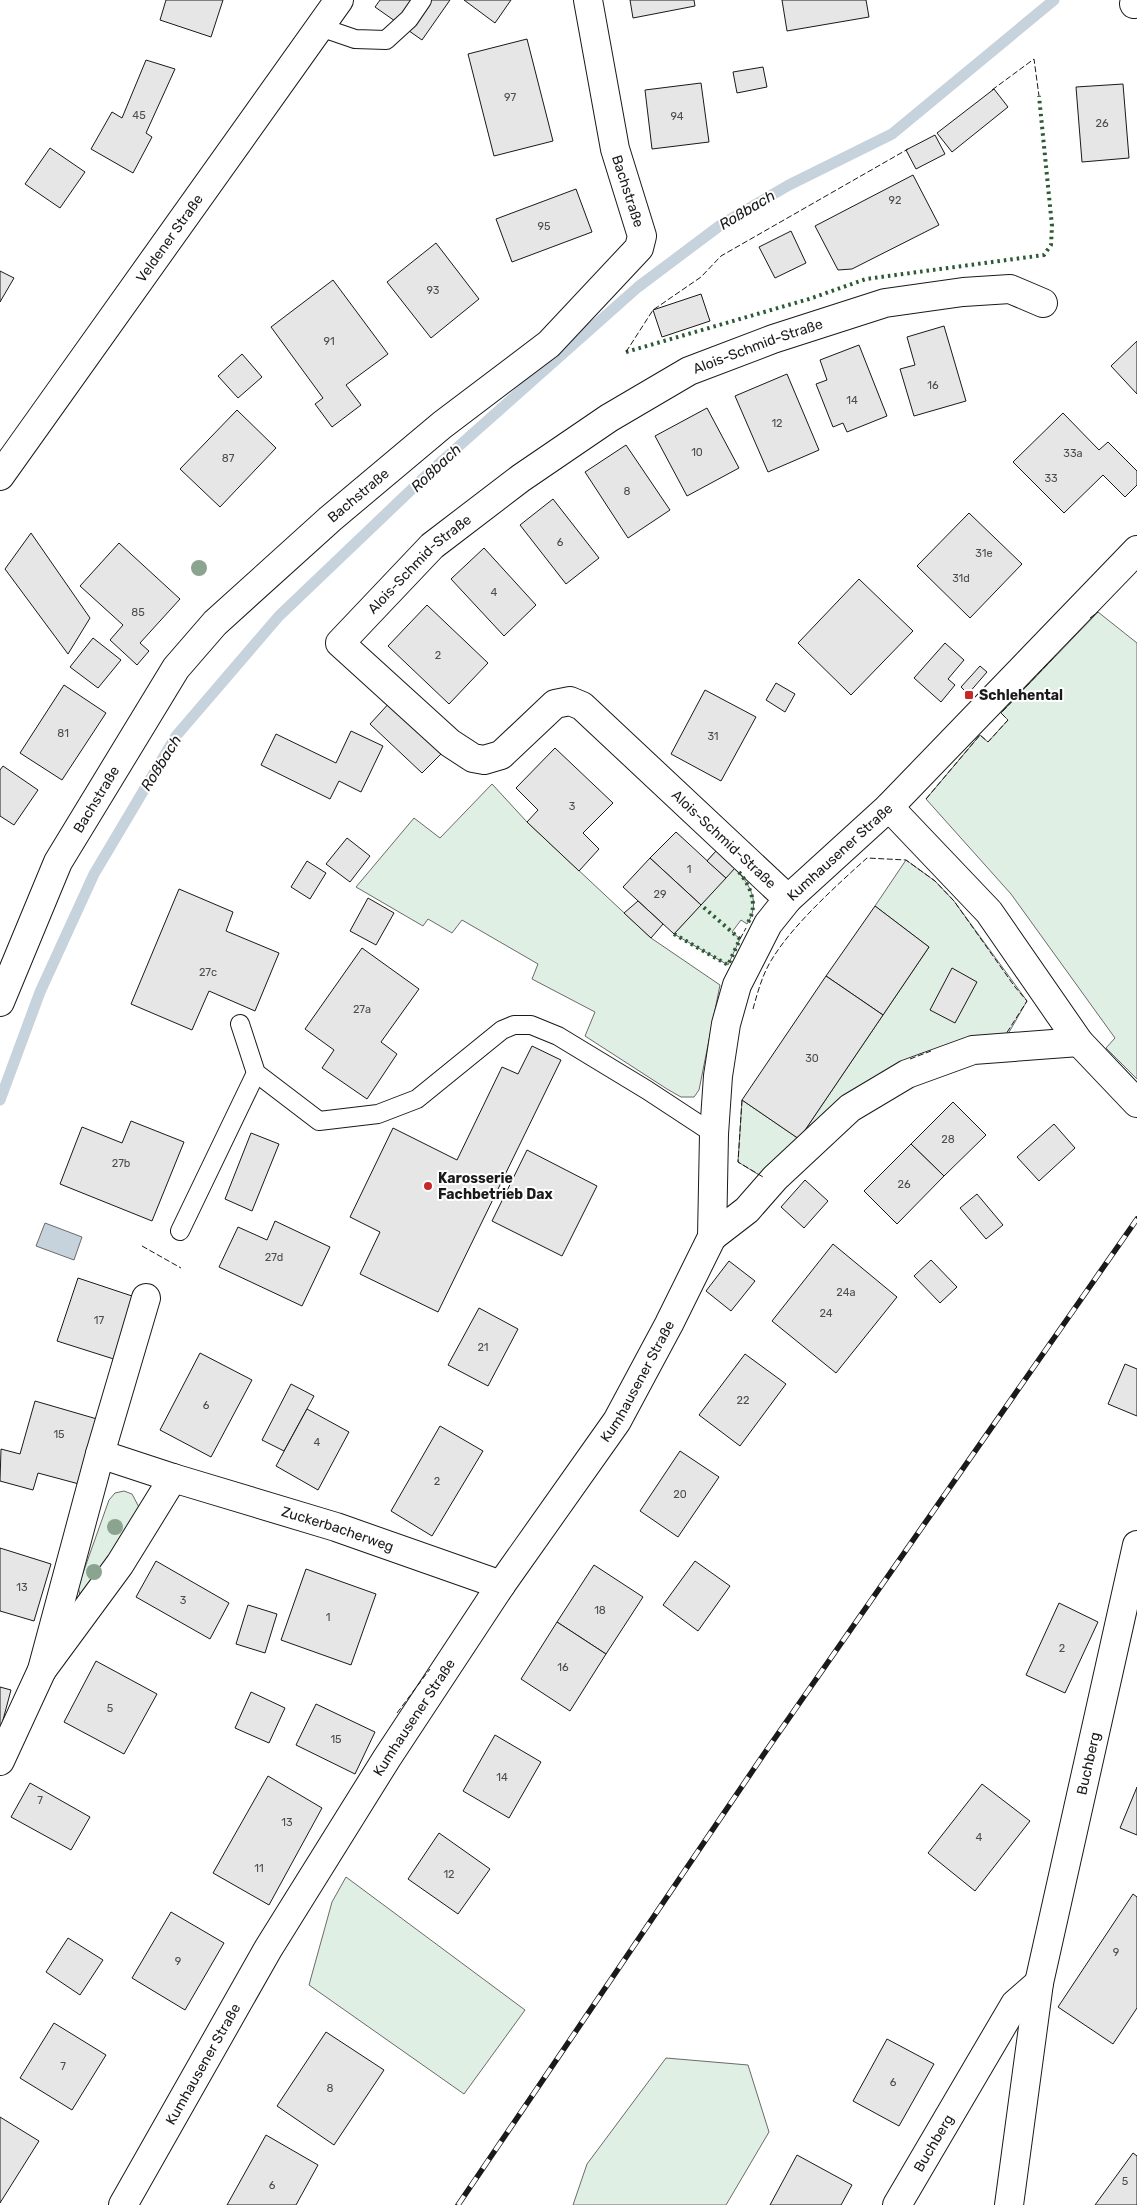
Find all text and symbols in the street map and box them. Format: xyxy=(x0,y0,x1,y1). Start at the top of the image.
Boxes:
house number: 97 xyxy=(504,91,516,104)
house number: 45 xyxy=(132,109,146,122)
house number: 94 xyxy=(670,110,684,123)
house number: 26 xyxy=(1095,117,1109,130)
street label: Bachstraße xyxy=(608,153,647,230)
water label: Roßbach xyxy=(716,186,778,234)
street label: Veldener Straße xyxy=(133,191,207,286)
house number: 92 xyxy=(889,194,901,207)
house number: 95 xyxy=(537,220,551,233)
house number: 93 xyxy=(427,284,440,297)
street label: Alois-Schmid-Straße xyxy=(691,316,825,378)
house number: 91 xyxy=(323,335,335,348)
house number: 16 xyxy=(927,379,939,392)
house number: 14 xyxy=(846,394,858,407)
house number: 12 xyxy=(771,417,783,430)
water label: Roßbach xyxy=(407,440,465,496)
house number: 10 xyxy=(691,446,703,459)
house number: 33a xyxy=(1063,447,1083,460)
house number: 87 xyxy=(222,452,235,465)
street label: Bachstraße xyxy=(324,465,393,526)
house number: 33 xyxy=(1044,472,1058,485)
house number: 8 xyxy=(624,485,631,498)
street label: Alois-Schmid-Straße xyxy=(364,511,475,617)
house number: 6 xyxy=(557,536,564,549)
house number: 31e xyxy=(975,547,993,560)
house number: 31d xyxy=(952,572,970,585)
house number: 4 xyxy=(491,586,498,599)
house number: 85 xyxy=(131,606,145,619)
house number: 2 xyxy=(435,649,441,662)
place label: Schlehental xyxy=(979,687,1063,704)
marker: Schlehental xyxy=(963,689,975,701)
house number: 81 xyxy=(57,727,69,740)
house number: 31 xyxy=(707,730,719,743)
water label: Roßbach xyxy=(137,732,185,794)
street label: Bachstraße xyxy=(70,763,123,836)
street label: Alois-Schmid-Straße xyxy=(668,787,780,892)
house number: 3 xyxy=(569,800,576,813)
street label: Kumhausener Straße xyxy=(784,800,896,905)
house number: 1 xyxy=(687,863,691,876)
house number: 29 xyxy=(654,888,666,901)
house number: 27c xyxy=(199,966,217,979)
house number: 27a xyxy=(353,1003,371,1016)
house number: 30 xyxy=(805,1052,819,1065)
house number: 28 xyxy=(941,1133,955,1146)
house number: 27b xyxy=(112,1157,130,1170)
place label: Karosserie Fachbetrieb Dax xyxy=(438,1170,553,1203)
house number: 26 xyxy=(897,1178,911,1191)
marker: Karosserie Fachbetrieb Dax xyxy=(422,1180,434,1192)
house number: 27d xyxy=(265,1251,283,1264)
house number: 24a xyxy=(836,1286,856,1299)
house number: 24 xyxy=(819,1307,833,1320)
house number: 17 xyxy=(94,1314,105,1327)
street label: Kumhausener Straße xyxy=(597,1317,678,1446)
house number: 21 xyxy=(477,1341,489,1354)
house number: 22 xyxy=(737,1394,749,1407)
house number: 6 xyxy=(203,1399,210,1412)
house number: 15 xyxy=(53,1428,65,1441)
house number: 4 xyxy=(314,1436,321,1449)
house number: 2 xyxy=(434,1475,440,1488)
house number: 20 xyxy=(673,1488,687,1501)
street label: Zuckerbacherweg xyxy=(279,1503,396,1556)
house number: 13 xyxy=(16,1581,28,1594)
house number: 3 xyxy=(180,1594,187,1607)
house number: 18 xyxy=(594,1604,606,1617)
house number: 1 xyxy=(326,1611,330,1624)
house number: 2 xyxy=(1059,1642,1065,1655)
street label: Kumhausener Straße xyxy=(370,1656,459,1779)
house number: 16 xyxy=(557,1661,569,1674)
house number: 5 xyxy=(107,1702,114,1715)
street label: Buchberg xyxy=(1073,1731,1104,1797)
house number: 15 xyxy=(330,1733,342,1746)
house number: 14 xyxy=(496,1771,508,1784)
house number: 7 xyxy=(37,1794,43,1807)
house number: 13 xyxy=(281,1816,293,1829)
house number: 4 xyxy=(976,1831,983,1844)
house number: 11 xyxy=(254,1862,264,1875)
house number: 12 xyxy=(443,1868,455,1881)
house number: 9 xyxy=(1113,1946,1119,1959)
house number: 9 xyxy=(175,1955,181,1968)
street label: Kumhausener Straße xyxy=(162,2000,244,2128)
house number: 7 xyxy=(60,2060,66,2073)
house number: 6 xyxy=(890,2076,897,2089)
house number: 8 xyxy=(327,2082,334,2095)
street label: Buchberg xyxy=(910,2111,957,2175)
house number: 5 xyxy=(1122,2175,1129,2188)
house number: 6 xyxy=(269,2179,276,2192)

